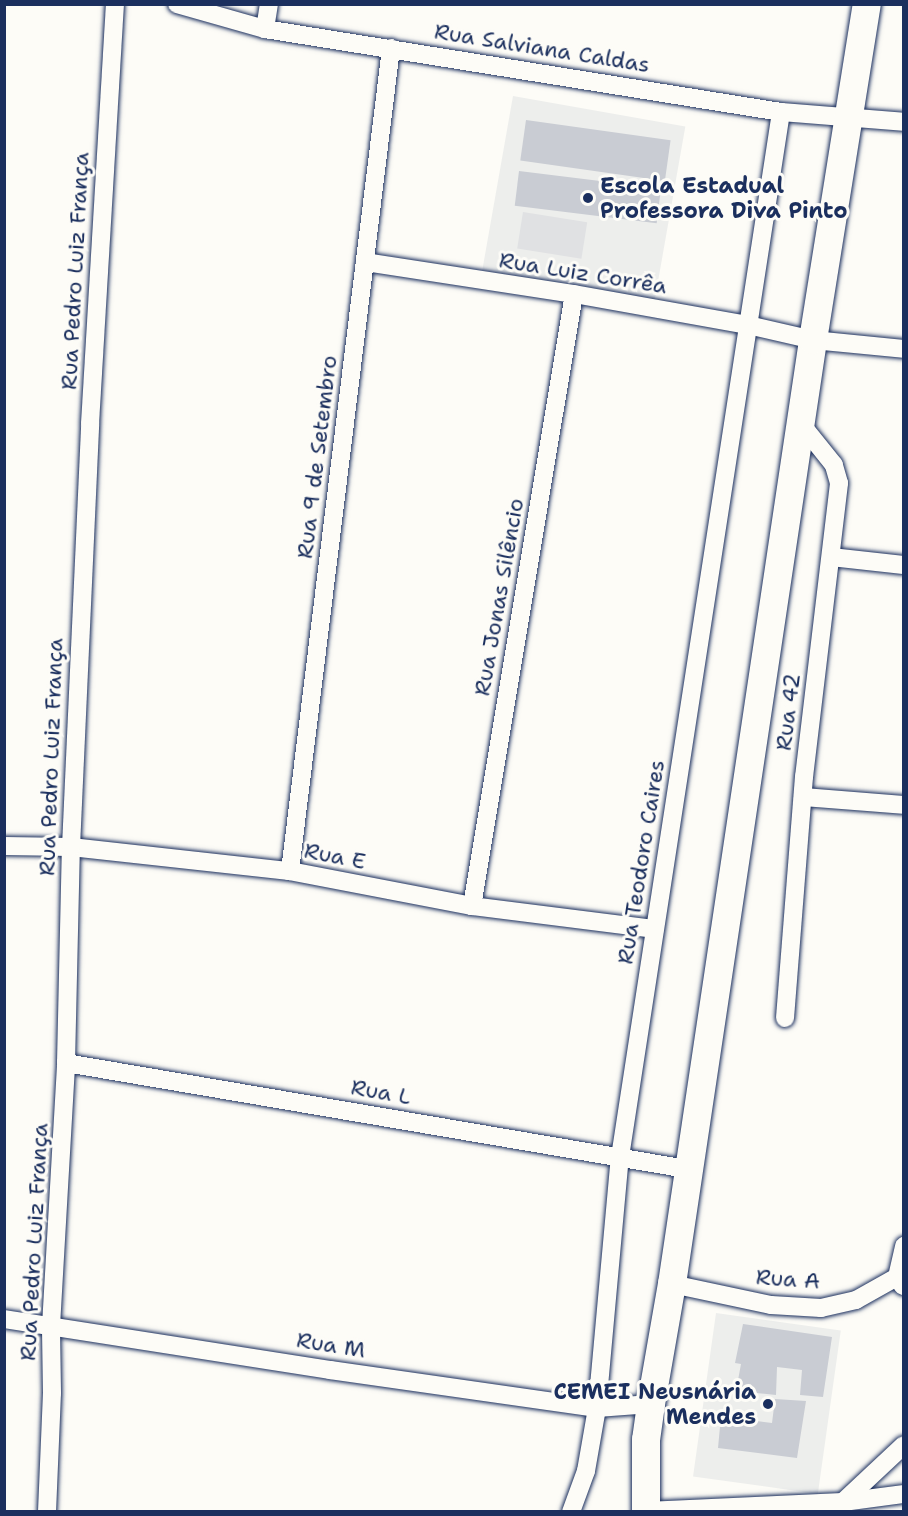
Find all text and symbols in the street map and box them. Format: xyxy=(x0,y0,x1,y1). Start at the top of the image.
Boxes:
street label: Rua Salviana Caldas xyxy=(432,18,652,78)
street label: Rua Pedro Luiz França xyxy=(56,151,94,391)
place label: Escola Estadual Professora Diva Pinto xyxy=(600,172,848,224)
marker: Escola Estadual Professora Diva Pinto xyxy=(581,191,595,205)
street label: Rua Luiz Corrêa xyxy=(497,247,669,299)
street label: Rua 9 de Setembro xyxy=(291,354,343,560)
street label: Rua Jonas Silêncio xyxy=(469,496,529,698)
street label: Rua Pedro Luiz França xyxy=(34,638,68,876)
street label: Rua 42 xyxy=(770,672,806,752)
street label: Rua Teodoro Caires xyxy=(612,758,670,966)
street label: Rua E xyxy=(302,837,368,875)
street label: Rua L xyxy=(349,1074,413,1110)
street label: Rua Pedro Luiz França xyxy=(15,1122,53,1362)
street label: Rua A xyxy=(755,1264,821,1294)
street label: Rua M xyxy=(295,1327,367,1363)
place label: CEMEI Neusnária Mendes xyxy=(553,1378,756,1430)
marker: CEMEI Neusnária Mendes xyxy=(761,1397,775,1411)

